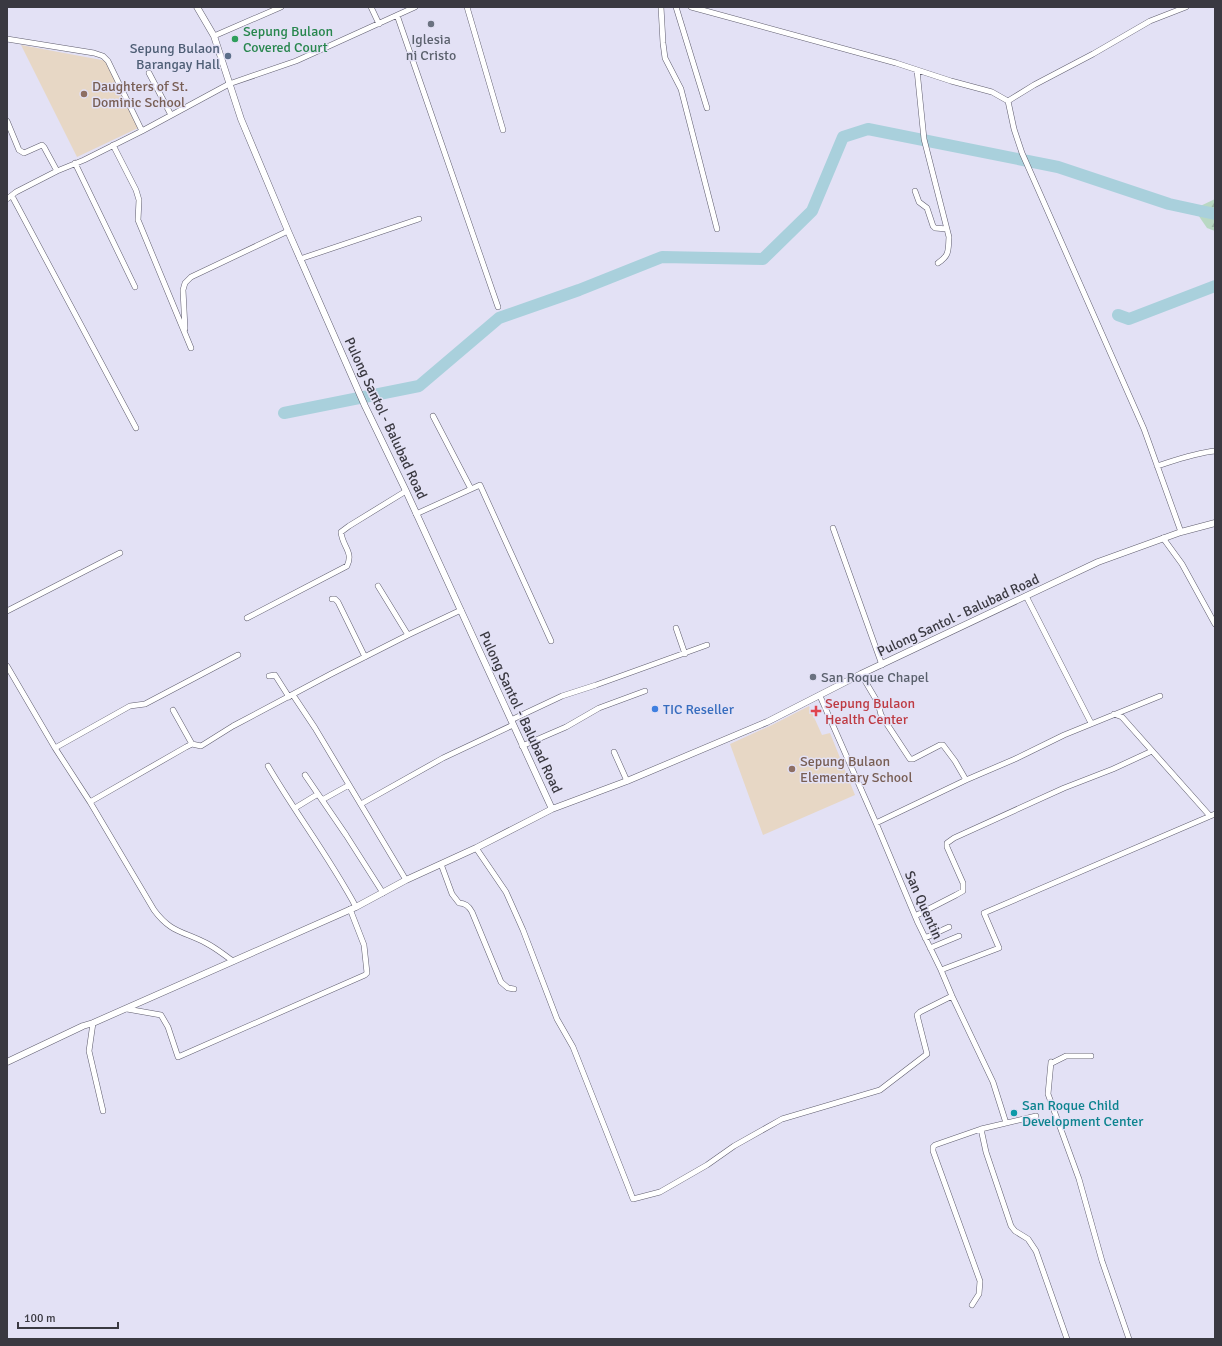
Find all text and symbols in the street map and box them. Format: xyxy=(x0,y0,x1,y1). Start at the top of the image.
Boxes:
marker: Iglesia ni Cristo xyxy=(426,19,436,29)
place label: Sepung Bulaon Covered Court xyxy=(243,23,333,56)
place label: Iglesia ni Cristo xyxy=(406,31,456,64)
marker: Sepung Bulaon Covered Court xyxy=(230,34,240,44)
place label: Sepung Bulaon Barangay Hall xyxy=(130,40,220,73)
marker: Sepung Bulaon Barangay Hall xyxy=(223,51,233,61)
place label: Daughters of St. Dominic School xyxy=(92,78,188,111)
marker: Daughters of St. Dominic School xyxy=(79,89,89,99)
street label: Pulong Santol - Balubad Road xyxy=(341,335,431,502)
street label: Pulong Santol - Balubad Road xyxy=(875,570,1042,660)
street label: Pulong Santol - Balubad Road xyxy=(476,629,566,796)
place label: San Roque Chapel xyxy=(821,669,929,686)
marker: San Roque Chapel xyxy=(808,672,818,682)
place label: Sepung Bulaon Health Center xyxy=(825,695,915,728)
place label: TIC Reseller xyxy=(663,701,735,718)
marker: TIC Reseller xyxy=(650,704,660,714)
marker: Sepung Bulaon Health Center xyxy=(810,705,822,717)
place label: Sepung Bulaon Elementary School xyxy=(800,753,913,786)
marker: Sepung Bulaon Elementary School xyxy=(787,764,797,774)
street label: San Quentin xyxy=(901,868,946,942)
place label: San Roque Child Development Center xyxy=(1022,1097,1144,1130)
marker: San Roque Child Development Center xyxy=(1009,1108,1019,1118)
scale bar xyxy=(18,1304,118,1330)
text: 100 m xyxy=(24,1311,56,1326)

